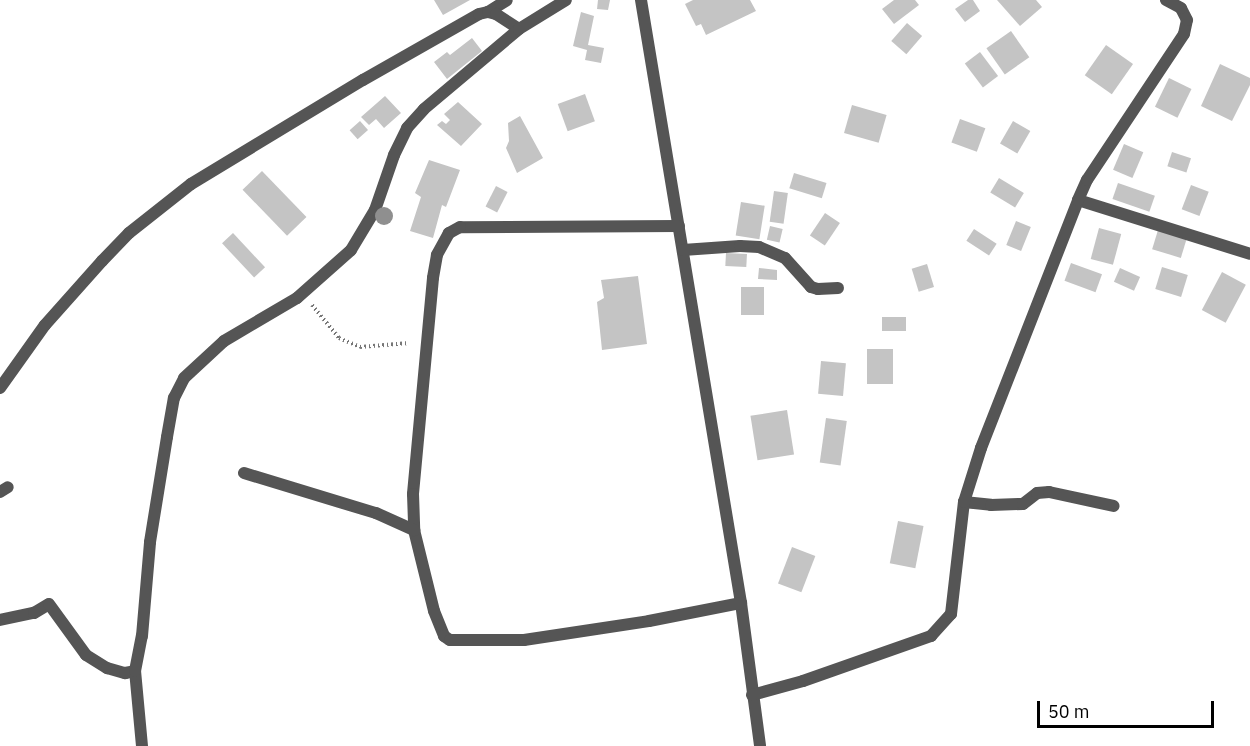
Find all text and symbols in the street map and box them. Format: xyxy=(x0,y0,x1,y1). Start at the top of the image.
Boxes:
scale bar xyxy=(1040,689,1217,727)
text: 50 m xyxy=(1048,700,1090,723)

